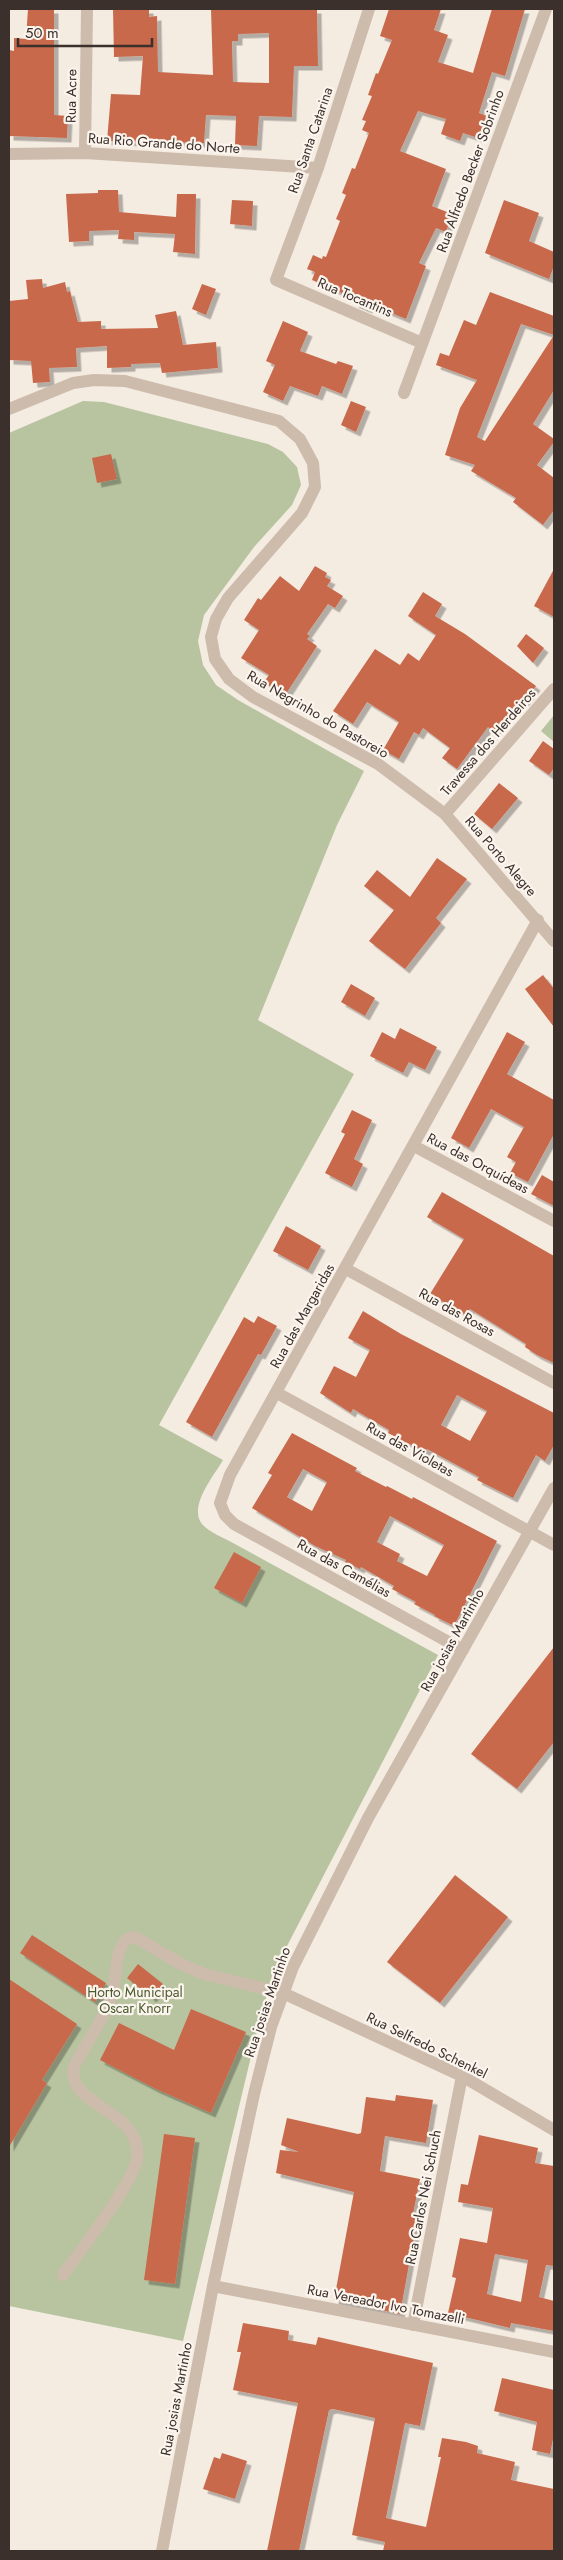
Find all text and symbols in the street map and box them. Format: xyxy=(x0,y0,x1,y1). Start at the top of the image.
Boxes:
scale bar xyxy=(18,15,151,47)
text: 50 m xyxy=(25,22,59,44)
street label: Rua Acre xyxy=(61,69,81,123)
street label: Rua Santa Catarina xyxy=(282,84,338,196)
street label: Rua Alfredo Becker Sobrinho xyxy=(431,86,509,255)
street label: Rua Rio Grande do Norte xyxy=(87,128,241,158)
street label: Rua Tocantins xyxy=(314,272,396,322)
street label: Rua Negrinho do Pastoreio xyxy=(243,665,393,763)
street label: Travessa dos Herdeiros xyxy=(436,684,541,800)
street label: Rua Porto Alegre xyxy=(460,812,542,900)
street label: Rua das Orquídeas xyxy=(423,1128,533,1198)
street label: Rua das Margaridas xyxy=(265,1260,339,1372)
street label: Rua das Rosas xyxy=(415,1283,499,1341)
street label: Rua das Violetas xyxy=(363,1417,458,1482)
street label: Rua das Camélias xyxy=(294,1534,395,1602)
street label: Rua josias Martinho xyxy=(415,1584,489,1695)
street label: Rua josias Martinho xyxy=(239,1944,295,2060)
park label: Horto Municipal Oscar Knorr xyxy=(87,1982,183,2018)
street label: Rua Selfredo Schenkel xyxy=(363,2007,491,2083)
street label: Rua Carlos Nei Schuch xyxy=(400,2128,446,2266)
street label: Rua Vereador Ivo Tomazelli xyxy=(306,2279,466,2329)
street label: Rua josias Martinho xyxy=(155,2340,197,2458)

